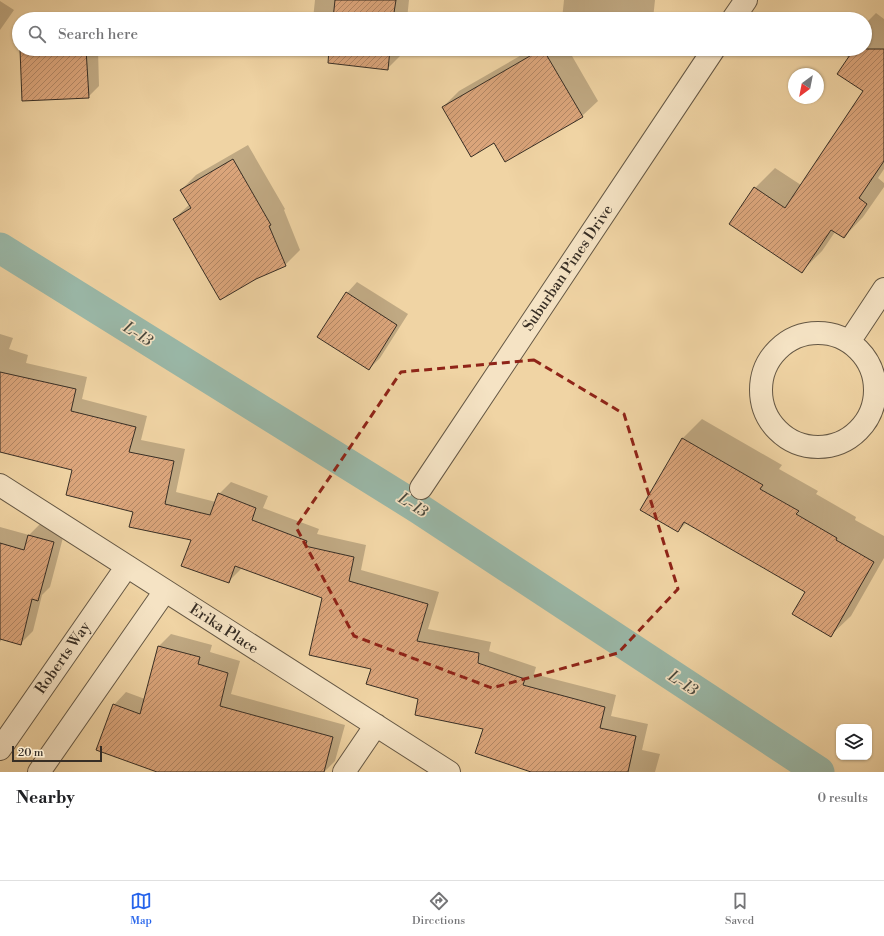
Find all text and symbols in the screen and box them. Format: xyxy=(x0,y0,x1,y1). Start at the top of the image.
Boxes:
search box xyxy=(12,12,872,56)
icon: search xyxy=(26,23,48,45)
text: Search here xyxy=(58,25,138,44)
north arrow xyxy=(788,68,824,104)
street label: Suburban Pines Drive xyxy=(519,201,617,335)
water label: L-13 xyxy=(119,317,157,351)
water label: L-13 xyxy=(394,488,432,522)
street label: Erika Place xyxy=(186,600,262,658)
street label: Roberts Way xyxy=(31,618,95,698)
water label: L-13 xyxy=(664,666,702,700)
map controls xyxy=(836,724,872,760)
button: layers xyxy=(836,724,872,760)
scale bar xyxy=(12,744,102,763)
text: 20 m xyxy=(18,746,43,760)
text: Nearby xyxy=(16,787,75,809)
text: 0 results xyxy=(817,790,868,806)
tab: Map xyxy=(130,890,152,928)
tab: Directions xyxy=(412,890,465,928)
tab: Saved xyxy=(725,890,754,928)

